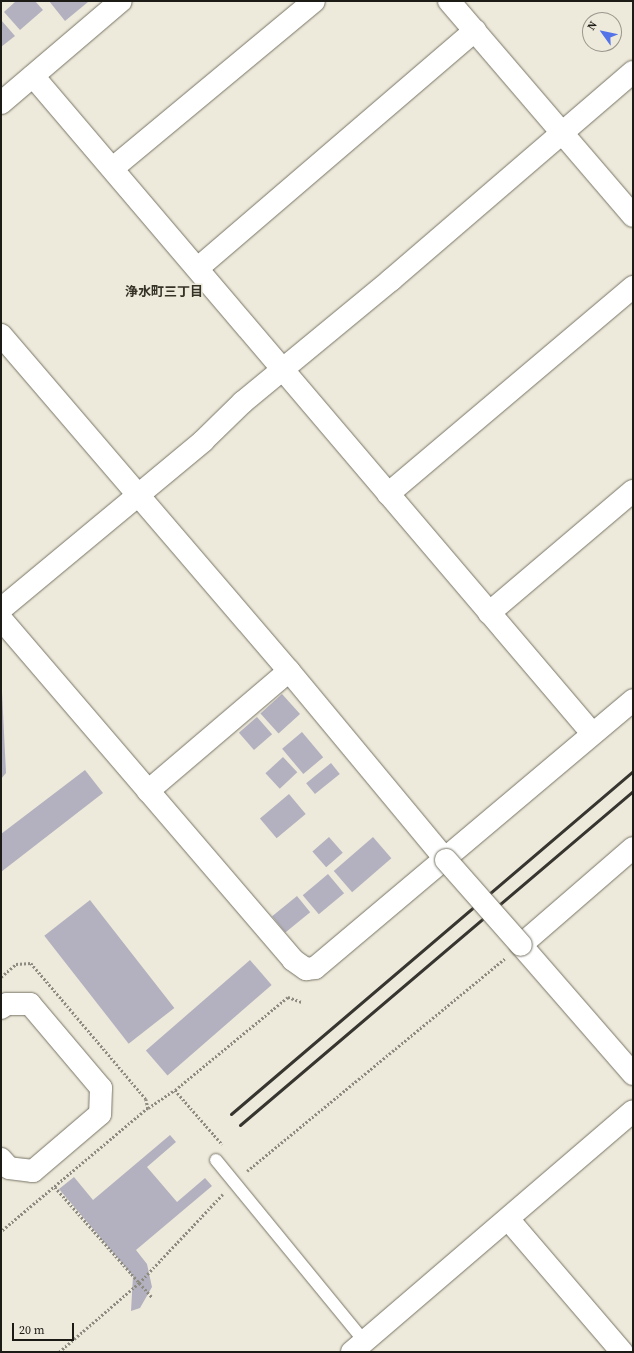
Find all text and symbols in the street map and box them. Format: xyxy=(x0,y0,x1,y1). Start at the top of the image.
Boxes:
north arrow xyxy=(582,12,622,52)
text: N xyxy=(584,18,601,33)
district label: 浄水町三丁目 xyxy=(125,284,203,300)
scale bar xyxy=(14,1315,76,1341)
text: 20 m xyxy=(19,1322,45,1338)

